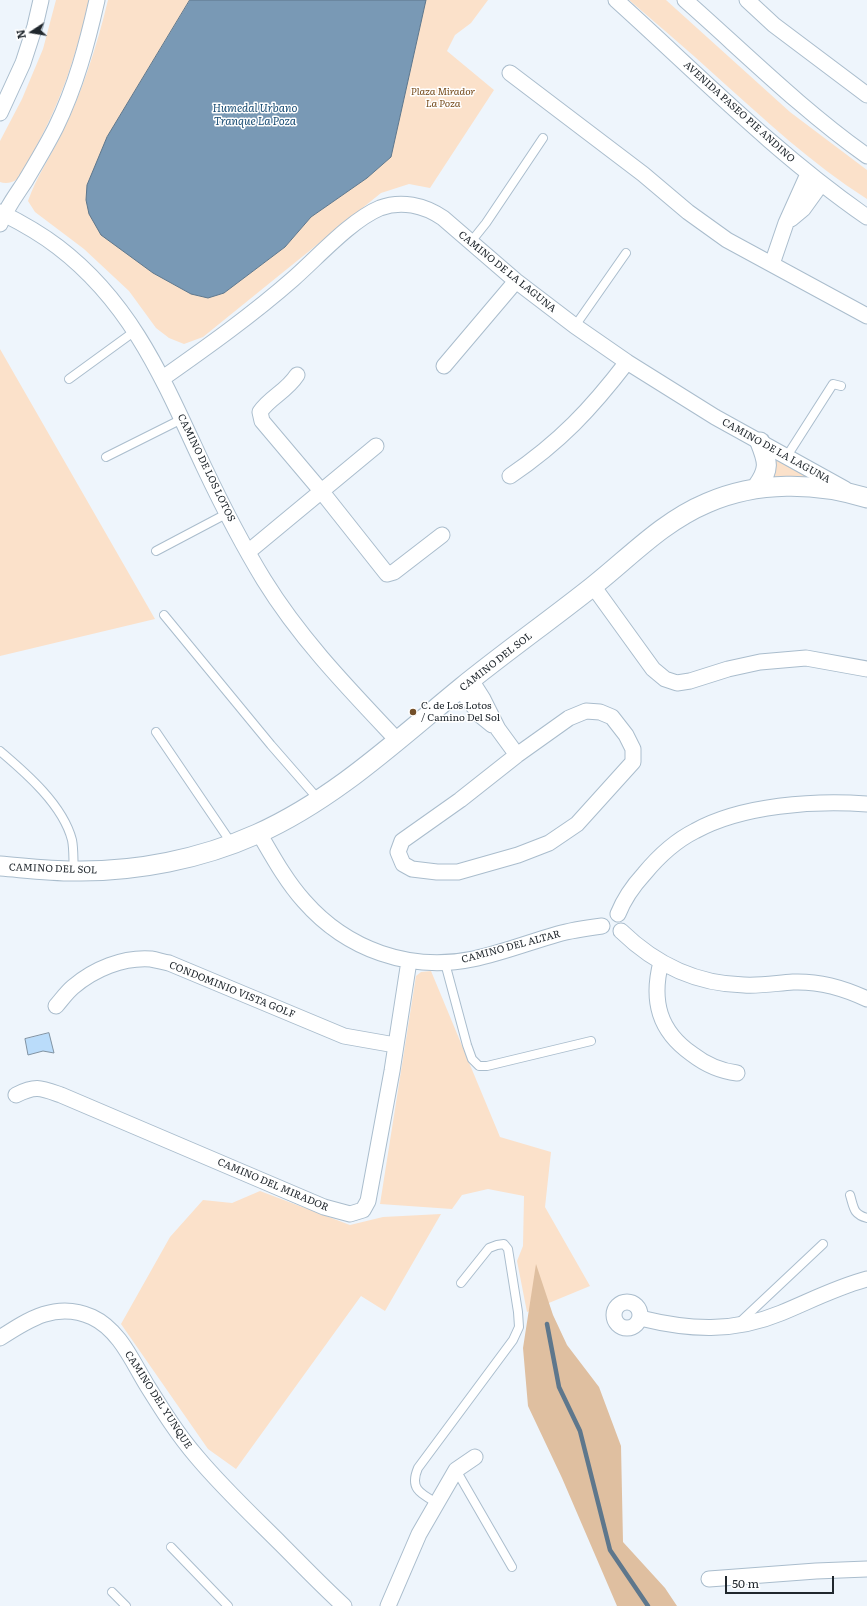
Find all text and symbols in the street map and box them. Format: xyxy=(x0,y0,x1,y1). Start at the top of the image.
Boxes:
north arrow xyxy=(12,12,52,52)
text: N xyxy=(11,28,29,41)
street label: AVENIDA PASEO PIE ANDINO xyxy=(681,59,797,165)
park label: Plaza Mirador La Poza xyxy=(411,86,475,110)
water label: Humedal Urbano Tranque La Poza xyxy=(213,102,297,128)
street label: CAMINO DE LA LAGUNA xyxy=(456,229,558,315)
street label: CAMINO DE LOS LOTOS xyxy=(175,412,237,524)
street label: CAMINO DE LA LAGUNA xyxy=(720,416,832,486)
street label: CAMINO DEL SOL xyxy=(457,630,535,694)
place label: C. de Los Lotos / Camino Del Sol xyxy=(421,700,500,724)
marker: C. de Los Lotos / Camino Del Sol xyxy=(408,707,418,717)
street label: CAMINO DEL SOL xyxy=(9,861,97,877)
street label: CAMINO DEL ALTAR xyxy=(460,928,562,966)
street label: CONDOMINIO VISTA GOLF xyxy=(167,959,297,1021)
street label: CAMINO DEL MIRADOR xyxy=(216,1156,330,1214)
street label: CAMINO DEL YUNQUE xyxy=(122,1349,194,1451)
scale bar xyxy=(727,1568,836,1594)
text: 50 m xyxy=(732,1574,759,1592)

